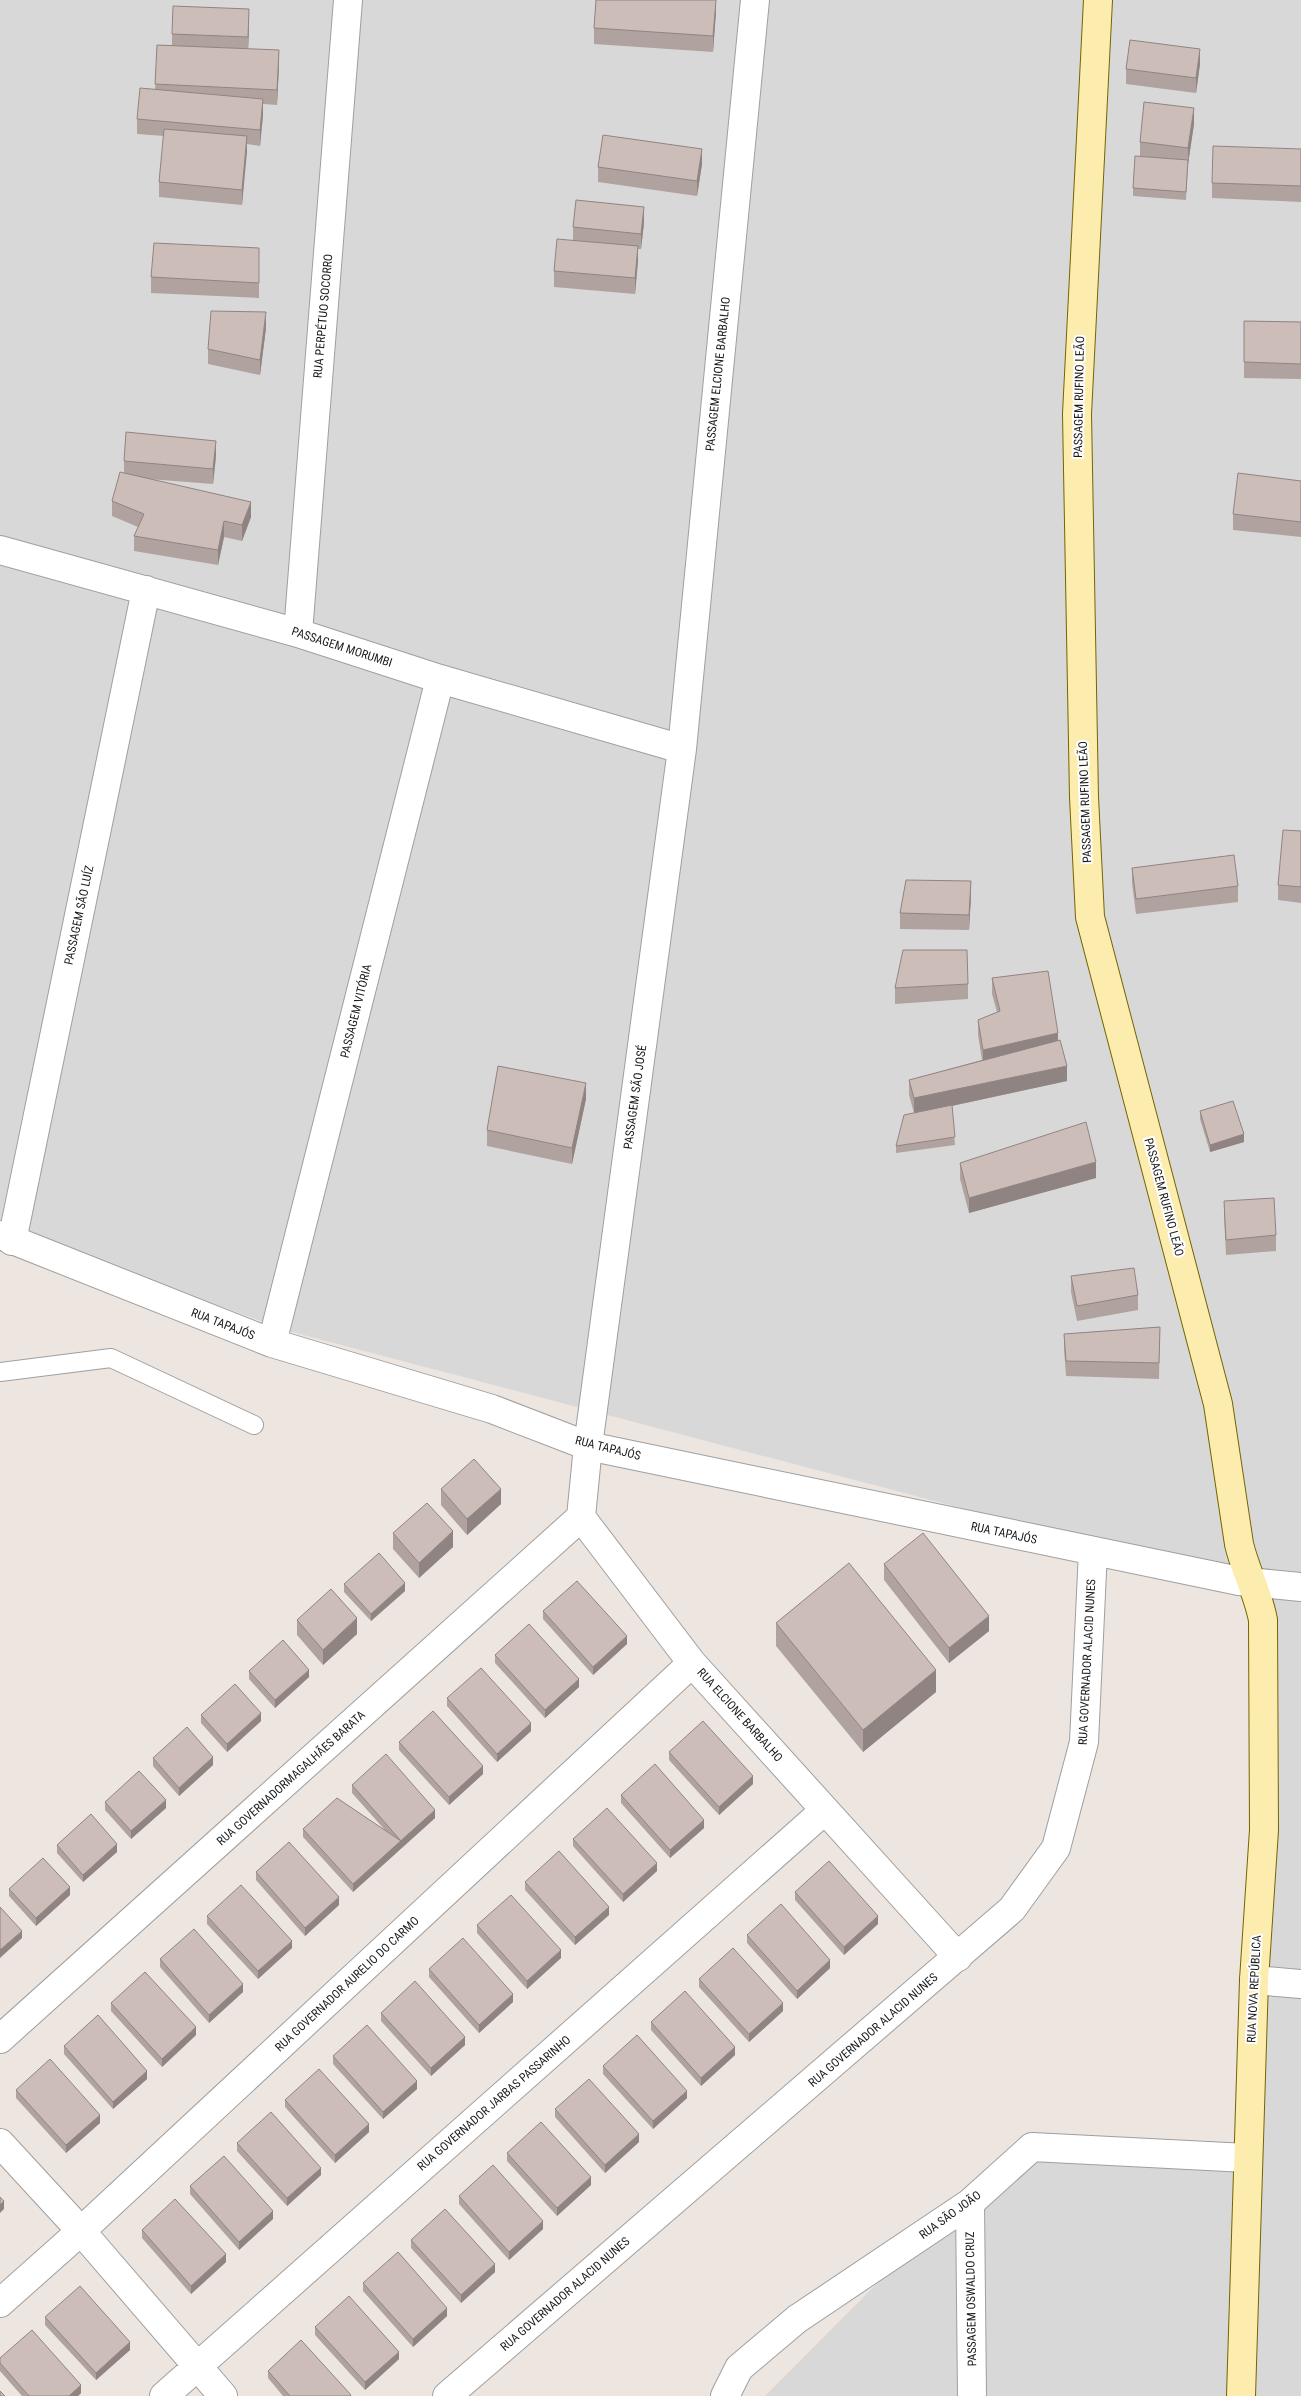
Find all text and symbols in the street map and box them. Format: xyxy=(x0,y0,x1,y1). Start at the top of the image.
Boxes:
street label: RUA PERPÉTUO SOCORRO xyxy=(310,253,335,379)
street label: PASSAGEM ELCIONE BARBALHO xyxy=(703,296,733,452)
street label: PASSAGEM RUFINO LEÃO xyxy=(1069,336,1087,458)
street label: PASSAGEM MORUMBI xyxy=(290,624,394,670)
street label: PASSAGEM RUFINO LEÃO xyxy=(1074,741,1094,863)
street label: PASSAGEM SÃO LUÍZ xyxy=(60,864,96,966)
street label: PASSAGEM VITÓRIA xyxy=(337,962,374,1059)
street label: PASSAGEM SÃO JOSÉ xyxy=(619,1044,649,1150)
street label: PASSAGEM RUFINO LEÃO xyxy=(1141,1136,1188,1258)
street label: RUA TAPAJÓS xyxy=(189,1305,257,1343)
street label: RUA TAPAJÓS xyxy=(574,1432,643,1463)
street label: RUA TAPAJÓS xyxy=(970,1518,1038,1547)
street label: RUA GOVERNADOR ALACID NUNES xyxy=(1076,1579,1098,1745)
street label: RUA ELCIONE BARBALHO xyxy=(694,1665,786,1765)
street label: RUA GOVERNADORMAGALHÃES BARATA xyxy=(213,1706,368,1848)
street label: RUA GOVERNADOR AURELIO DO CARMO xyxy=(272,1914,422,2054)
street label: RUA NOVA REPÚBLICA xyxy=(1243,1935,1264,2043)
street label: RUA GOVERNADOR ALACID NUNES xyxy=(806,1970,940,2090)
street label: RUA GOVERNADOR JARBAS PASSARINHO xyxy=(414,2033,574,2173)
street label: RUA SÃO JOÃO xyxy=(915,2186,984,2242)
street label: PASSAGEM OSWALDO CRUZ xyxy=(963,2231,979,2367)
street label: RUA GOVERNADOR ALACID NUNES xyxy=(498,2234,632,2354)

